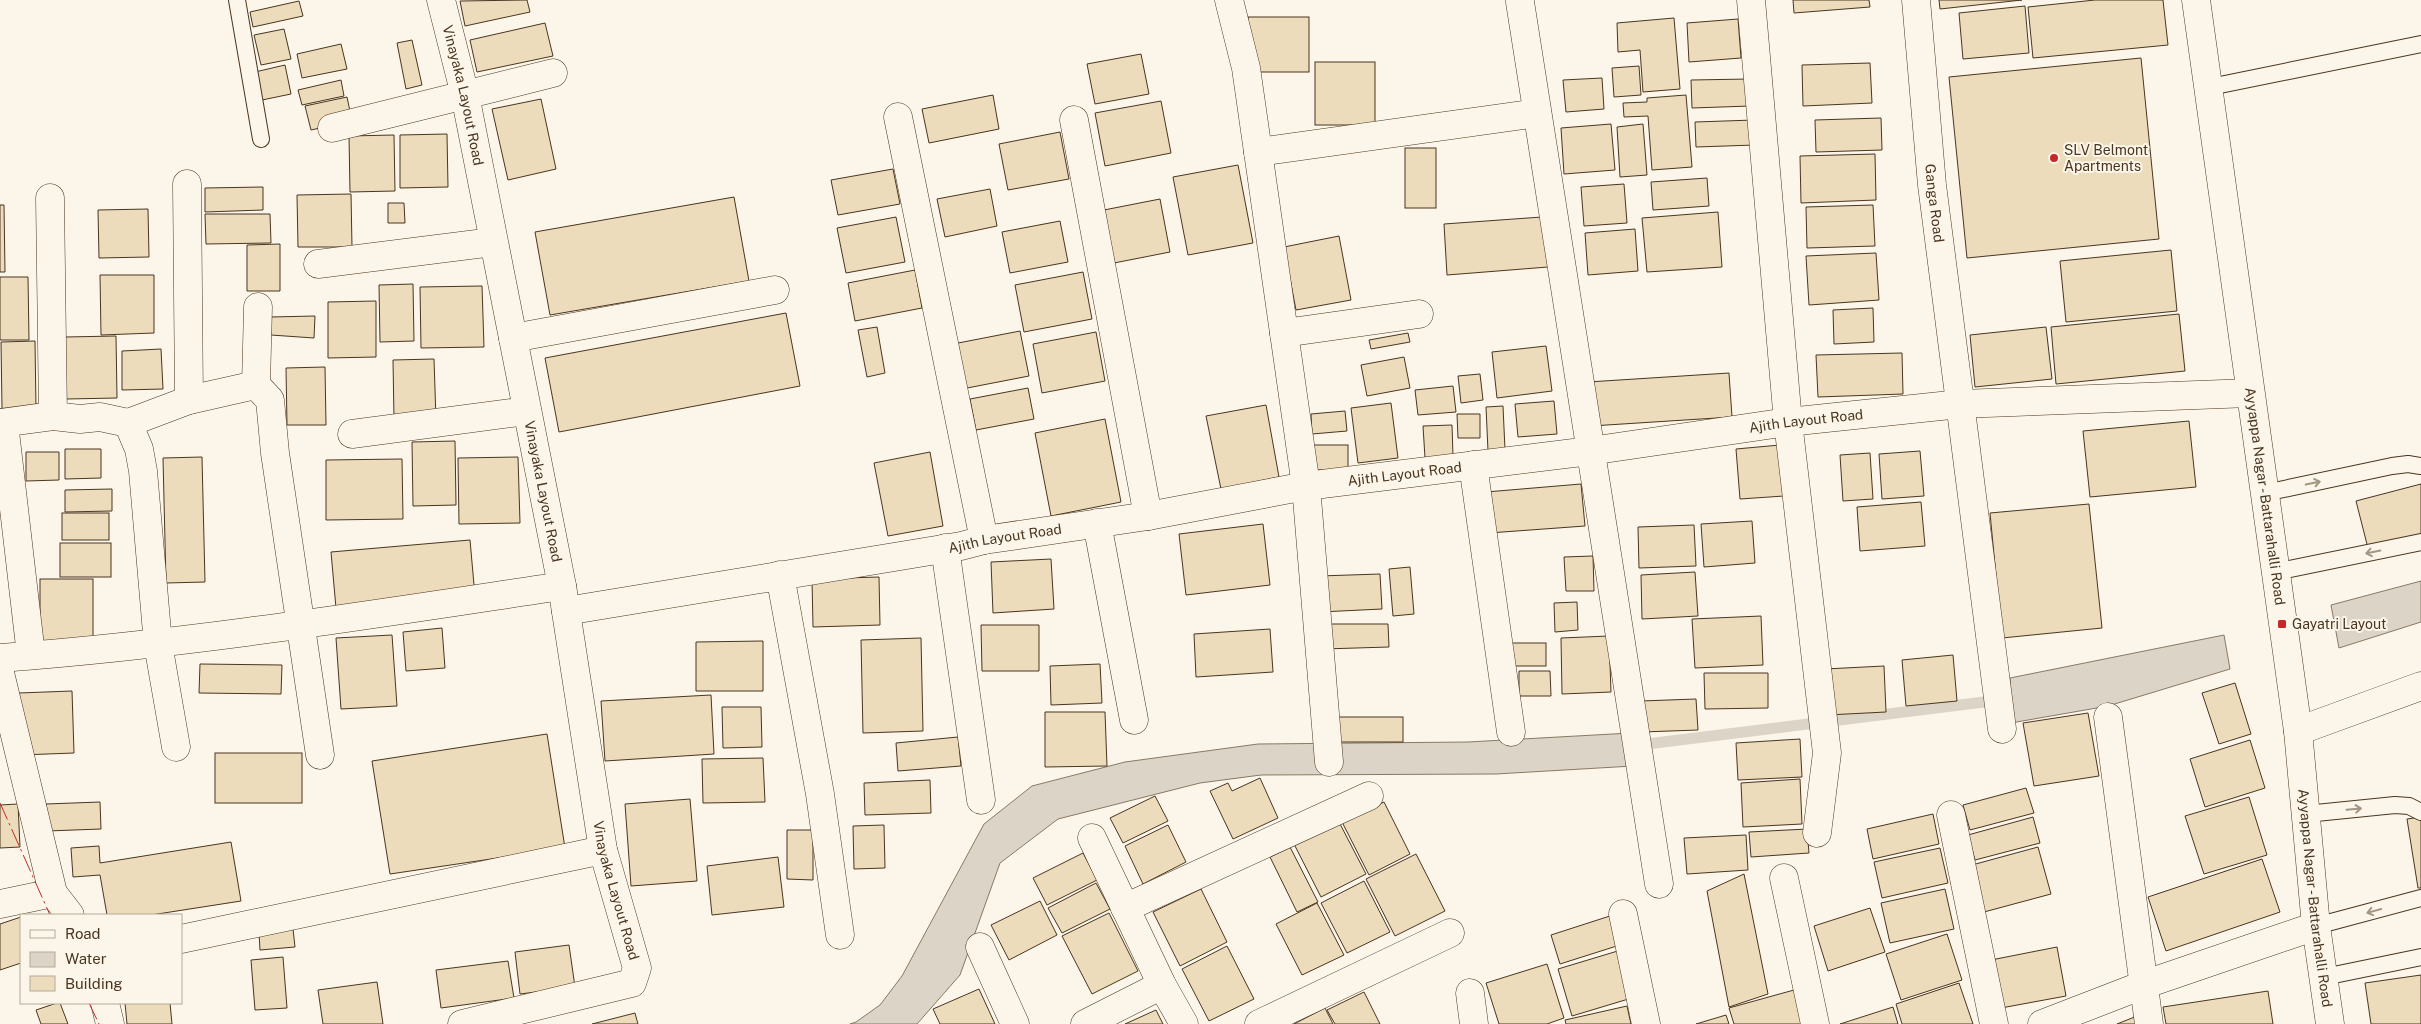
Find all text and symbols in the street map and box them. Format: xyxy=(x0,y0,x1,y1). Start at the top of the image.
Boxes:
street label: Vinayaka Layout Road xyxy=(440,24,487,167)
place label: SLV Belmont Apartments xyxy=(2064,142,2148,174)
marker: SLV Belmont Apartments xyxy=(2048,152,2060,164)
street label: Ganga Road xyxy=(1922,163,1947,243)
street label: Ayyappa Nagar - Battarahalli Road xyxy=(2242,386,2288,606)
street label: Ajith Layout Road xyxy=(1748,406,1864,436)
street label: Vinayaka Layout Road xyxy=(522,420,565,563)
street label: Ajith Layout Road xyxy=(1347,459,1463,489)
one-way arrow xyxy=(2305,478,2321,487)
street label: Ajith Layout Road xyxy=(947,521,1063,556)
one-way arrow xyxy=(2366,548,2382,557)
place label: Gayatri Layout xyxy=(2292,616,2387,632)
marker: Gayatri Layout xyxy=(2276,618,2288,630)
street label: Ayyappa Nagar - Battarahalli Road xyxy=(2295,788,2336,1008)
one-way arrow xyxy=(2346,804,2362,814)
street label: Vinayaka Layout Road xyxy=(591,820,642,962)
one-way arrow xyxy=(2366,906,2382,916)
legend xyxy=(20,914,182,1004)
text: Road xyxy=(65,925,101,942)
text: Water xyxy=(65,950,107,967)
text: Building xyxy=(65,975,123,992)

